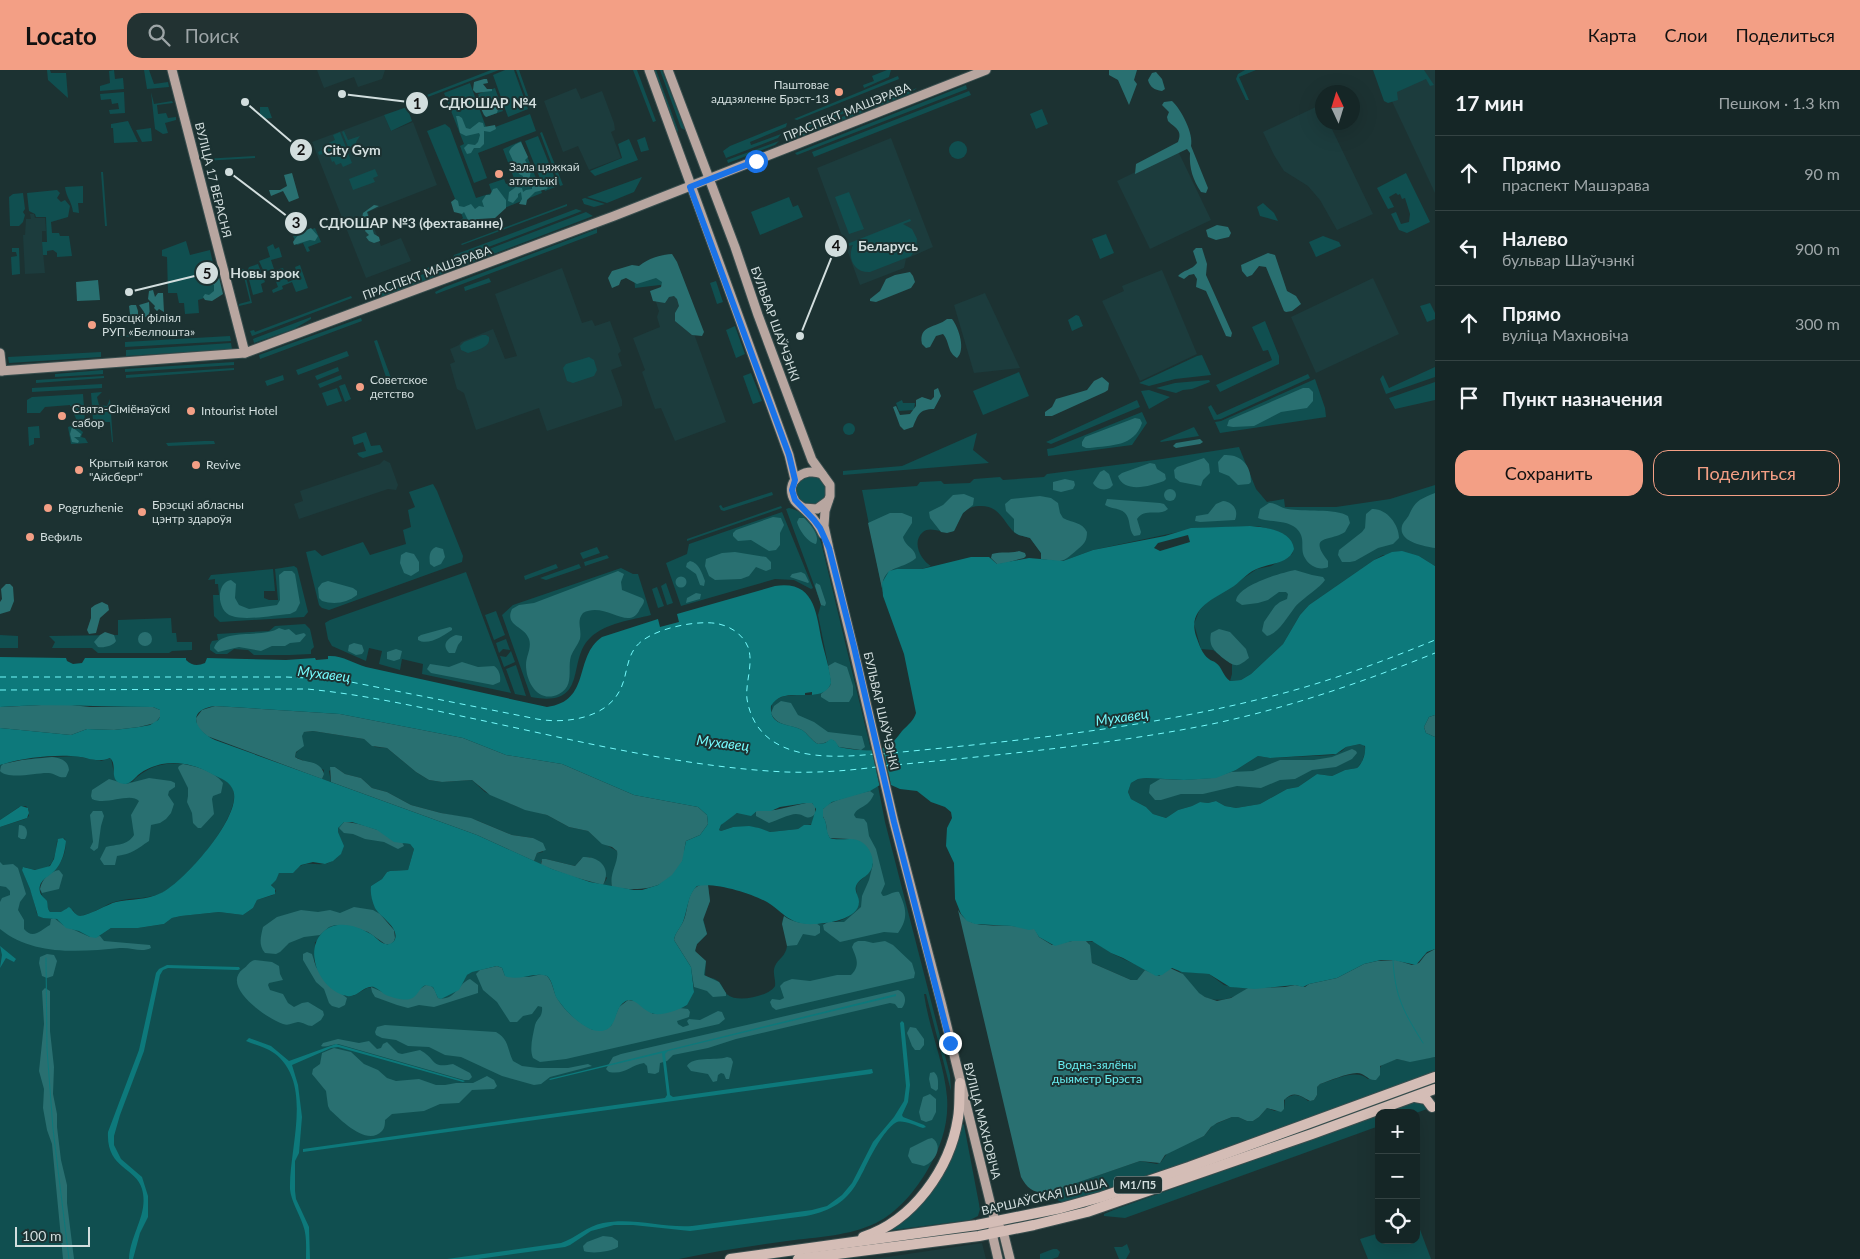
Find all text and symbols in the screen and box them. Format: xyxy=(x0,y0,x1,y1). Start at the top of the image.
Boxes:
search box xyxy=(127,13,477,58)
text: Locato xyxy=(25,21,97,50)
icon: search xyxy=(145,21,173,49)
text: Поиск xyxy=(185,24,239,47)
text: Карта xyxy=(1588,24,1636,46)
text: Слои xyxy=(1664,24,1708,46)
text: Поделиться xyxy=(1736,24,1835,46)
place label: Паштовае аддзяленне Брэст-13 xyxy=(711,77,829,106)
street label: ПРАСПЕКТ МАШЭРАВА xyxy=(781,79,914,144)
north arrow xyxy=(1315,85,1360,130)
marker: Паштовае аддзяленне Брэст-13 xyxy=(833,86,845,98)
callout: СДЮШАР №4 xyxy=(404,89,546,118)
text: 17 мин xyxy=(1455,90,1524,115)
text: Пешком · 1.3 km xyxy=(1718,93,1840,112)
text: 1 xyxy=(413,94,421,112)
text: СДЮШАР №4 xyxy=(439,94,537,111)
street label: ВУЛІЦА 17 ВЕРАСНЯ xyxy=(192,121,235,239)
callout: City Gym xyxy=(288,135,391,164)
text: 2 xyxy=(297,140,306,158)
text: City Gym xyxy=(323,141,381,158)
route start xyxy=(745,150,768,173)
text: Прямо xyxy=(1502,152,1561,175)
place label: Зала цяжкай атлетыкі xyxy=(509,159,580,188)
icon: ahead xyxy=(1455,159,1483,187)
text: 90 m xyxy=(1804,164,1840,183)
marker: Зала цяжкай атлетыкі xyxy=(493,168,505,180)
text: праспект Машэрава xyxy=(1502,175,1650,194)
callout: СДЮШАР №3 (фехтаванне) xyxy=(284,209,513,238)
text: 3 xyxy=(292,213,300,231)
text: СДЮШАР №3 (фехтаванне) xyxy=(319,214,503,231)
text: Налево xyxy=(1502,227,1568,250)
callout: Беларусь xyxy=(823,231,929,260)
icon: left xyxy=(1455,234,1483,262)
text: 4 xyxy=(832,236,841,254)
text: Беларусь xyxy=(858,237,918,254)
text: 900 m xyxy=(1795,239,1840,258)
street label: ПРАСПЕКТ МАШЭРАВА xyxy=(360,242,494,303)
text: бульвар Шаўчэнкі xyxy=(1502,250,1635,269)
callout: Новы зрок xyxy=(195,259,309,288)
text: 5 xyxy=(203,264,211,282)
text: Новы зрок xyxy=(230,264,300,281)
street label: БУЛЬВАР ШАЎЧЭНКІ xyxy=(748,264,803,383)
text: Прямо xyxy=(1502,302,1561,325)
icon: ahead xyxy=(1455,309,1483,337)
place label: Брэсцкі філіял РУП «Белпошта» xyxy=(102,310,195,339)
text: 300 m xyxy=(1795,314,1840,333)
marker: Брэсцкі філіял РУП «Белпошта» xyxy=(86,319,98,331)
text: вуліца Махновіча xyxy=(1502,325,1629,344)
place label: Советское детство xyxy=(370,372,428,401)
marker: Советское детство xyxy=(354,381,366,393)
icon: arrive xyxy=(1455,384,1483,412)
text: Пункт назначения xyxy=(1502,387,1663,410)
place label: Свята-Сіміёнаўскі сабор xyxy=(72,401,170,430)
place label: Intourist Hotel xyxy=(201,403,278,418)
marker: Intourist Hotel xyxy=(185,405,197,417)
marker: Свята-Сіміёнаўскі сабор xyxy=(56,410,68,422)
button: Сохранить xyxy=(1455,450,1643,496)
button: Поделиться xyxy=(1653,450,1840,496)
place label: Крытый каток "Айсберг" xyxy=(89,455,169,484)
place label: Revive xyxy=(206,457,241,472)
marker: Revive xyxy=(190,459,202,471)
marker: Крытый каток "Айсберг" xyxy=(73,464,85,476)
place label: Брэсцкі абласны цэнтр здароўя xyxy=(152,497,244,526)
place label: Pogruzhenie xyxy=(58,500,123,515)
marker: Pogruzhenie xyxy=(42,502,54,514)
marker: Брэсцкі абласны цэнтр здароўя xyxy=(136,506,148,518)
place label: Вефиль xyxy=(40,529,82,544)
marker: Вефиль xyxy=(24,531,36,543)
street label: БУЛЬВАР ШАЎЧЭНКІ xyxy=(861,650,902,772)
water label: Мухавец xyxy=(297,662,352,685)
water label: Мухавец xyxy=(1094,704,1150,729)
water label: Мухавец xyxy=(696,731,751,754)
route end xyxy=(939,1032,962,1055)
park label: Водна-зялёны дыяметр Брэста xyxy=(1052,1057,1142,1086)
street label: ВУЛІЦА МАХНОВІЧА xyxy=(961,1061,1004,1182)
map controls xyxy=(1375,1109,1420,1244)
button: + xyxy=(1375,1109,1420,1154)
button: − xyxy=(1375,1154,1420,1199)
street label: ВАРШАЎСКАЯ ШАША xyxy=(980,1175,1109,1218)
road number: М1/П5 xyxy=(1114,1176,1162,1194)
button: locate xyxy=(1375,1199,1420,1244)
scale bar xyxy=(15,1224,90,1247)
text: 100 m xyxy=(22,1227,61,1244)

